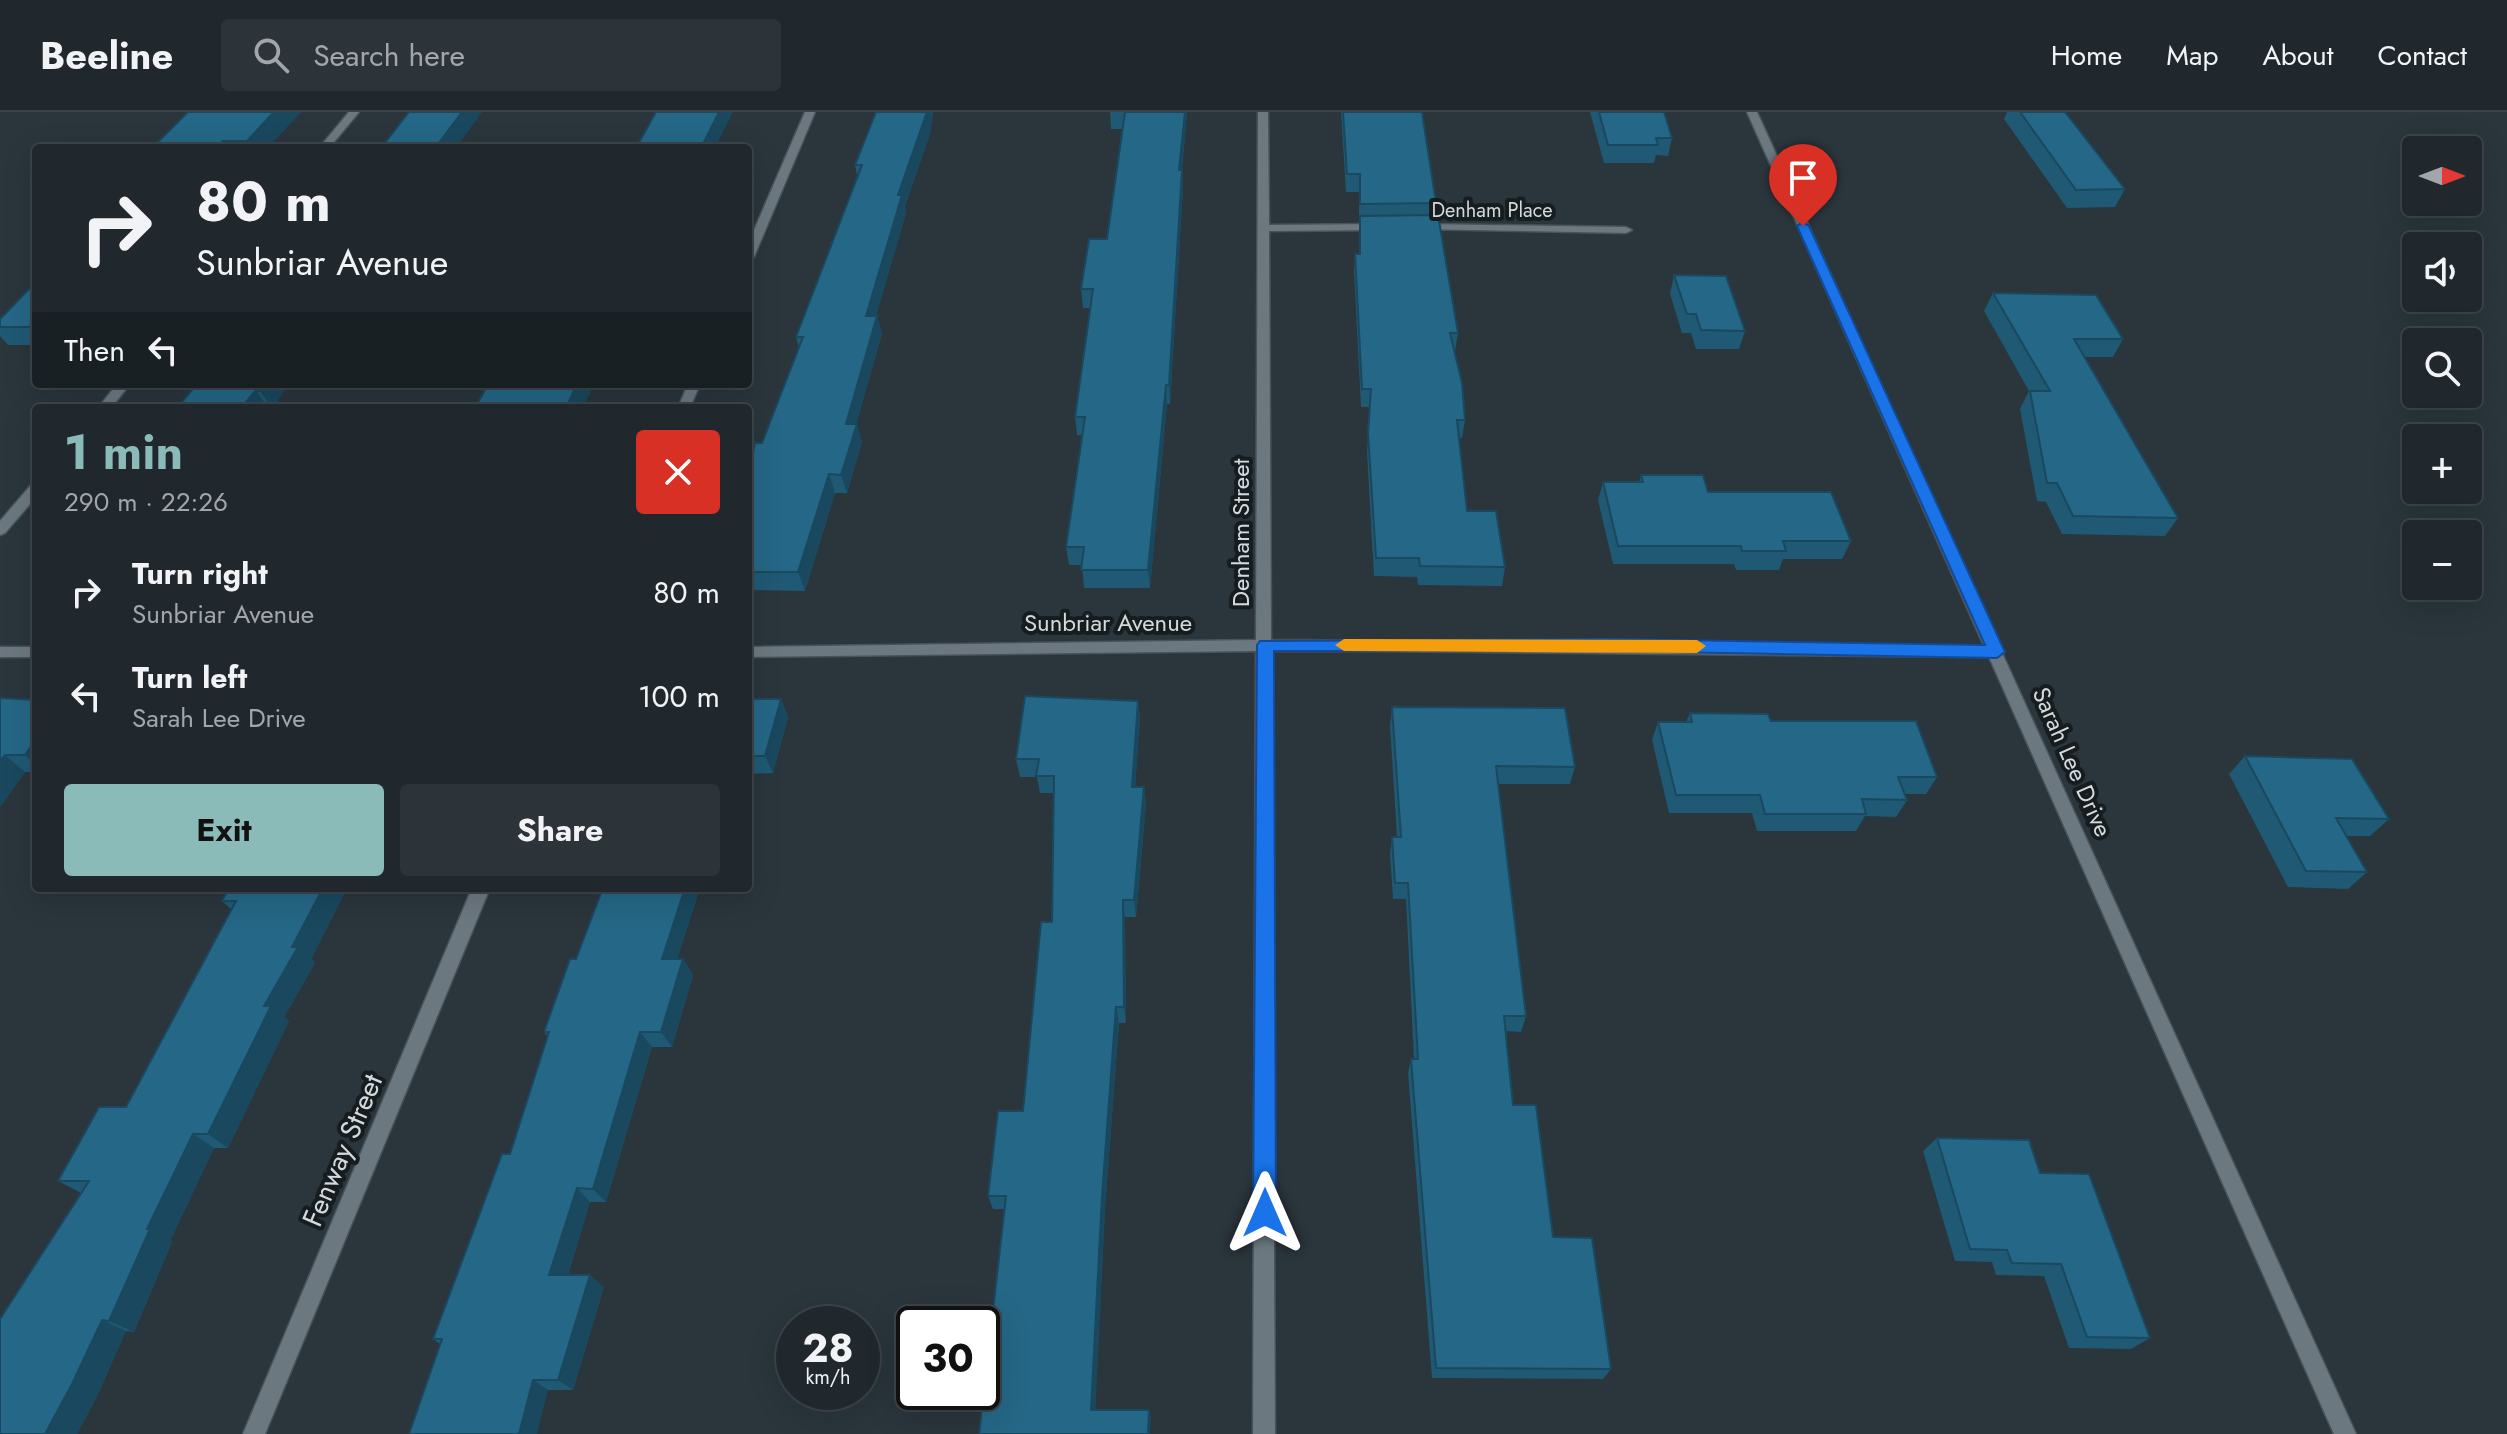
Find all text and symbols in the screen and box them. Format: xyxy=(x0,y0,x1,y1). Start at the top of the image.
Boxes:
search box xyxy=(221,19,781,91)
text: Beeline xyxy=(40,28,173,83)
icon: search xyxy=(249,33,293,77)
text: Search here xyxy=(313,34,465,77)
text: Home xyxy=(2051,35,2122,76)
text: Map xyxy=(2166,35,2218,76)
text: About xyxy=(2262,35,2334,76)
text: Contact xyxy=(2378,35,2467,76)
north arrow xyxy=(2402,136,2482,216)
map controls xyxy=(2402,136,2482,600)
pin xyxy=(1769,144,1837,226)
icon: arrive xyxy=(1781,156,1825,200)
text: 80 m xyxy=(196,161,331,242)
icon: right xyxy=(64,176,168,280)
street label: Denham Place xyxy=(1431,196,1553,225)
button: sound xyxy=(2402,232,2482,312)
text: Sunbriar Avenue xyxy=(196,236,448,288)
icon: left xyxy=(141,328,185,372)
button: search xyxy=(2402,328,2482,408)
text: Then xyxy=(64,329,125,372)
text: 1 min xyxy=(64,418,183,487)
button: + xyxy=(2402,424,2482,504)
button: close xyxy=(636,430,720,514)
street label: Denham Street xyxy=(1223,458,1258,607)
text: 290 m · 22:26 xyxy=(64,483,228,521)
button: − xyxy=(2402,520,2482,600)
text: Turn right xyxy=(132,552,268,595)
icon: right xyxy=(64,570,108,614)
text: 80 m xyxy=(653,571,720,614)
text: Sunbriar Avenue xyxy=(132,595,314,633)
street label: Sunbriar Avenue xyxy=(1024,605,1192,640)
text: Turn left xyxy=(132,656,247,699)
icon: left xyxy=(64,674,108,718)
text: 100 m xyxy=(638,675,720,718)
street label: Sarah Lee Drive xyxy=(2024,681,2121,842)
text: Sarah Lee Drive xyxy=(132,699,306,737)
button: Exit xyxy=(64,784,384,876)
button: Share xyxy=(400,784,720,876)
street label: Fenway Street xyxy=(292,1067,393,1233)
position arrow xyxy=(1223,1171,1307,1255)
speed limit sign: 30 xyxy=(896,1306,1000,1410)
text: 28 xyxy=(802,1319,854,1377)
text: km/h xyxy=(805,1363,851,1392)

